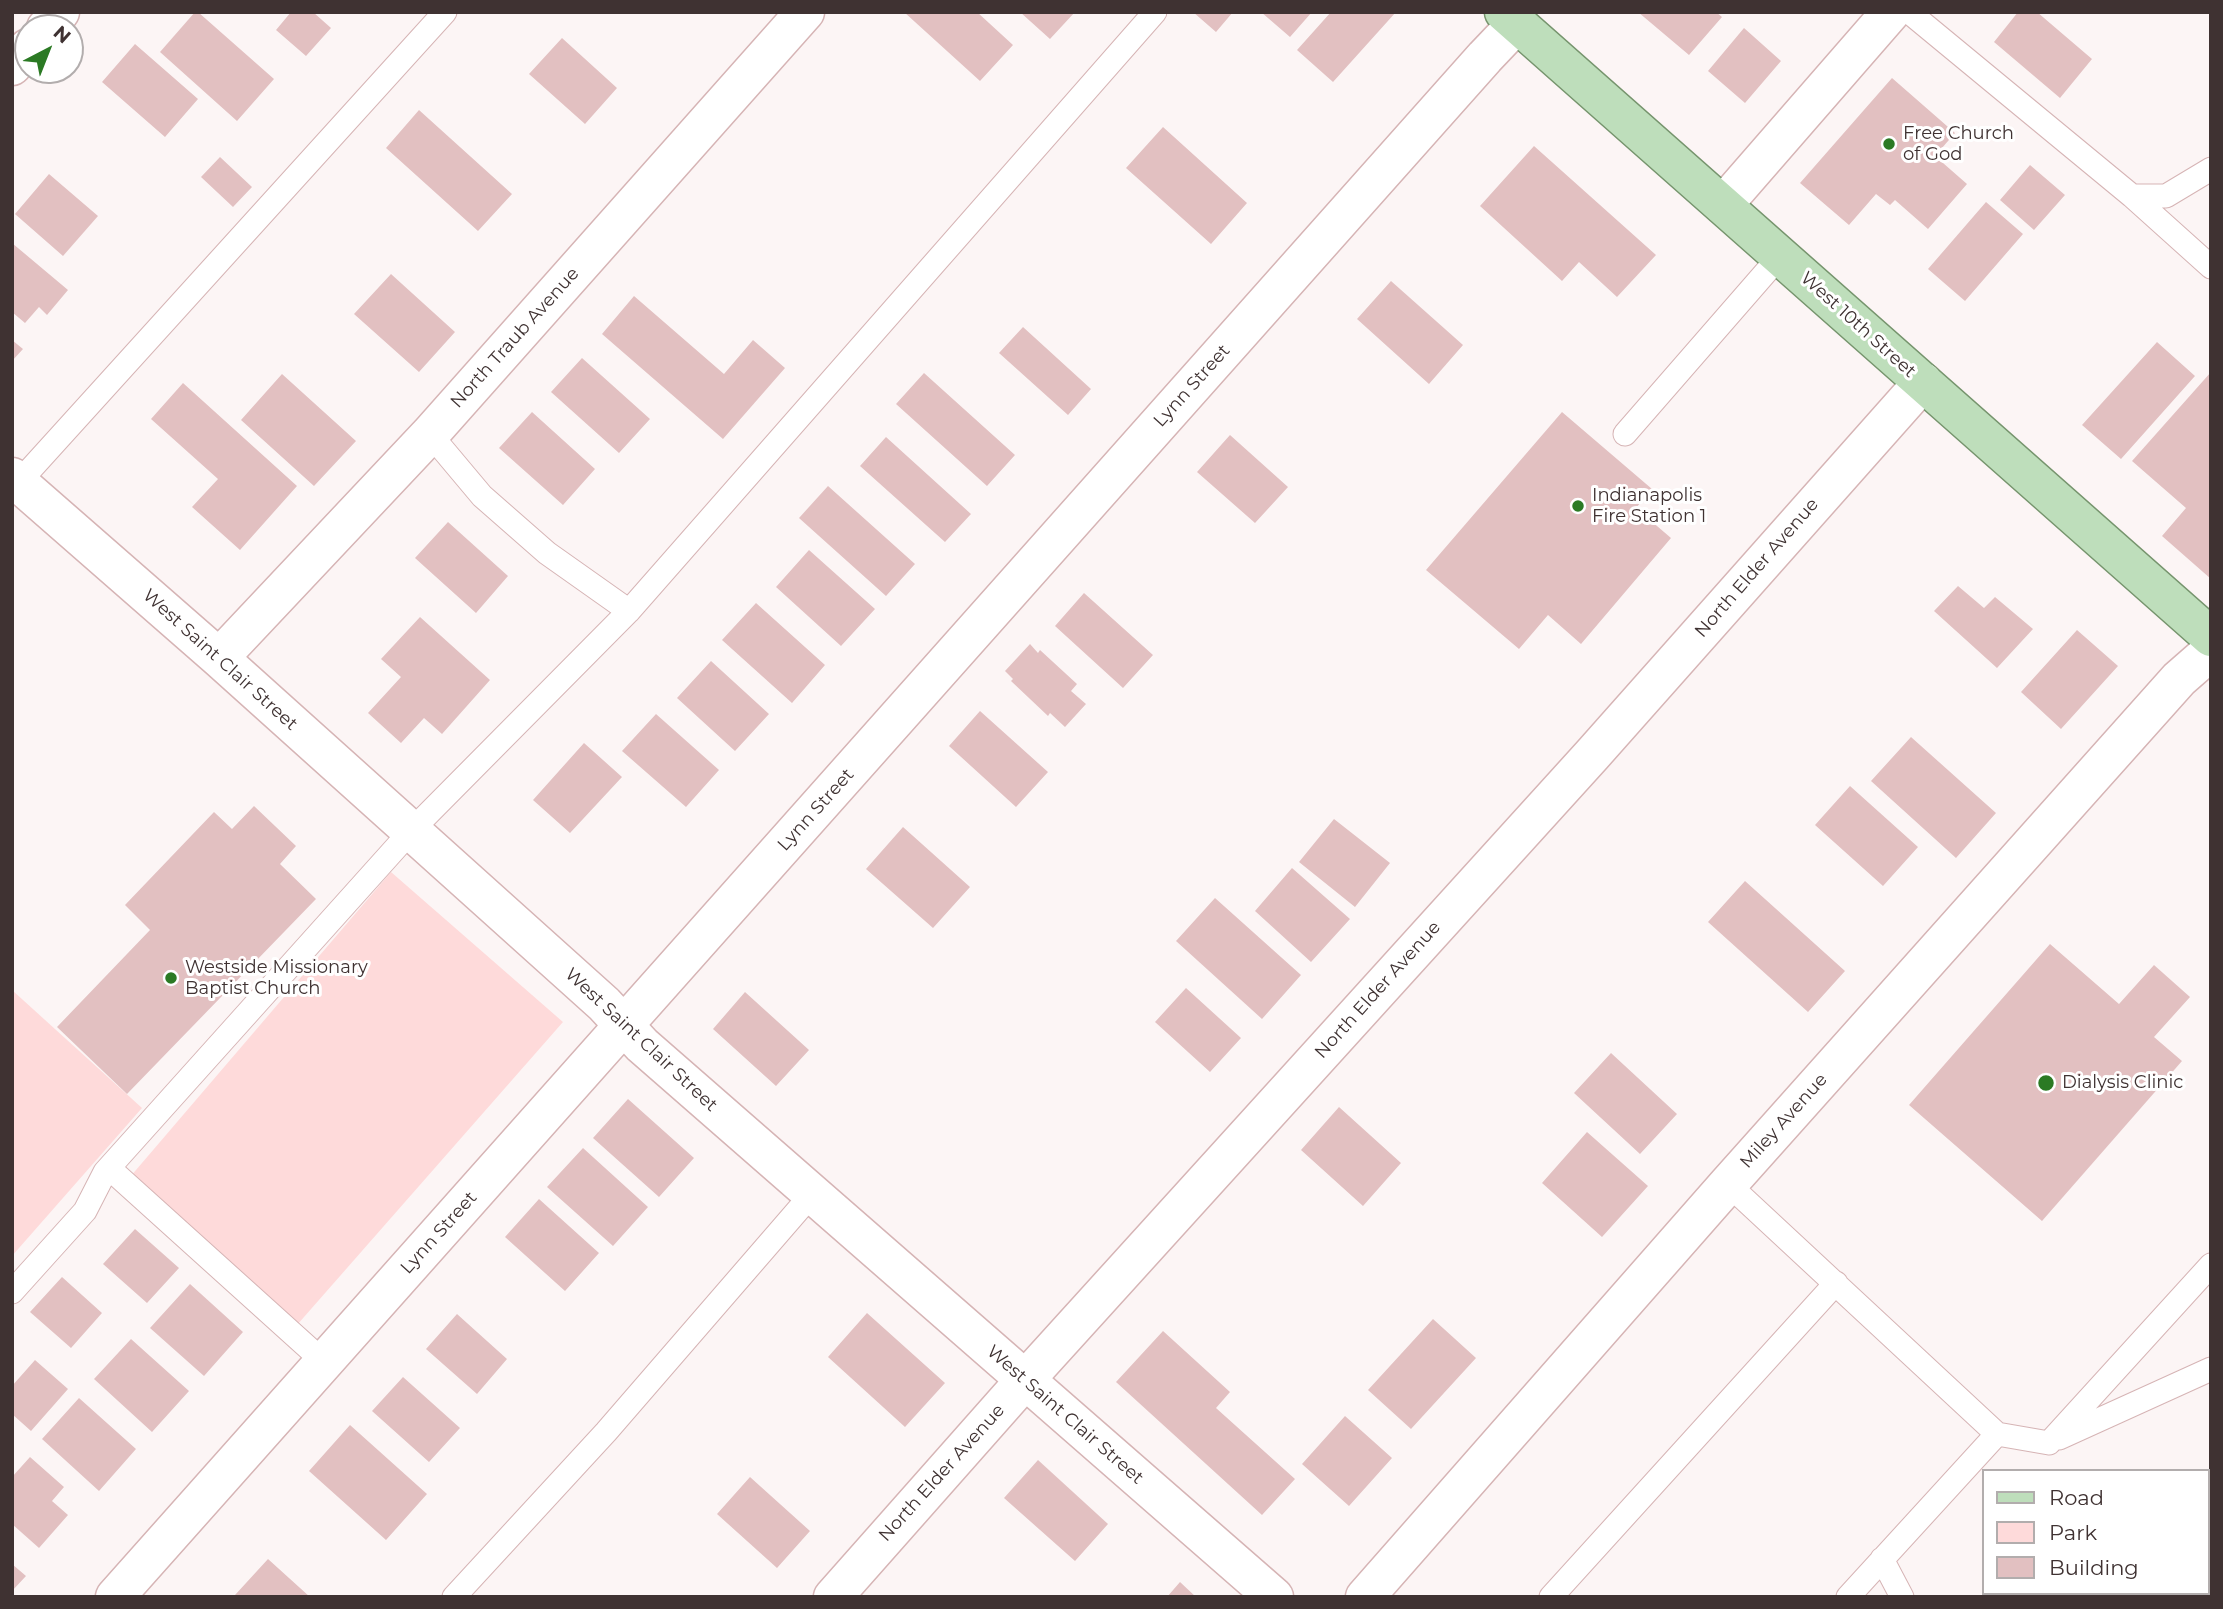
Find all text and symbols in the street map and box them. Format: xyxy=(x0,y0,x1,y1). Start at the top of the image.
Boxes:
north arrow xyxy=(14,14,84,84)
text: N xyxy=(49,21,75,48)
place label: Free Church of God xyxy=(1903,123,2014,166)
marker: Free Church of God xyxy=(1881,136,1897,152)
street label: North Traub Avenue xyxy=(446,263,584,413)
street label: West 10th Street xyxy=(1796,267,1920,383)
street label: Lynn Street xyxy=(1149,340,1235,432)
place label: Indianapolis Fire Station 1 xyxy=(1592,485,1706,528)
street label: North Elder Avenue xyxy=(1691,494,1823,642)
marker: Indianapolis Fire Station 1 xyxy=(1570,498,1586,514)
street label: West Saint Clair Street xyxy=(138,585,302,735)
street label: Lynn Street xyxy=(773,764,859,856)
street label: North Elder Avenue xyxy=(1311,917,1445,1063)
place label: Westside Missionary Baptist Church xyxy=(185,957,368,1000)
street label: West Saint Clair Street xyxy=(560,964,722,1116)
marker: Westside Missionary Baptist Church xyxy=(163,970,179,986)
street label: Miley Avenue xyxy=(1736,1069,1832,1173)
place label: Dialysis Clinic xyxy=(2062,1072,2183,1094)
marker: Dialysis Clinic xyxy=(2036,1073,2056,1093)
street label: Lynn Street xyxy=(396,1187,482,1279)
street label: West Saint Clair Street xyxy=(982,1341,1148,1489)
street label: North Elder Avenue xyxy=(875,1400,1009,1546)
legend xyxy=(1982,1469,2209,1595)
text: Road xyxy=(2049,1485,2104,1510)
text: Park xyxy=(2049,1520,2097,1545)
text: Building xyxy=(2049,1555,2139,1580)

